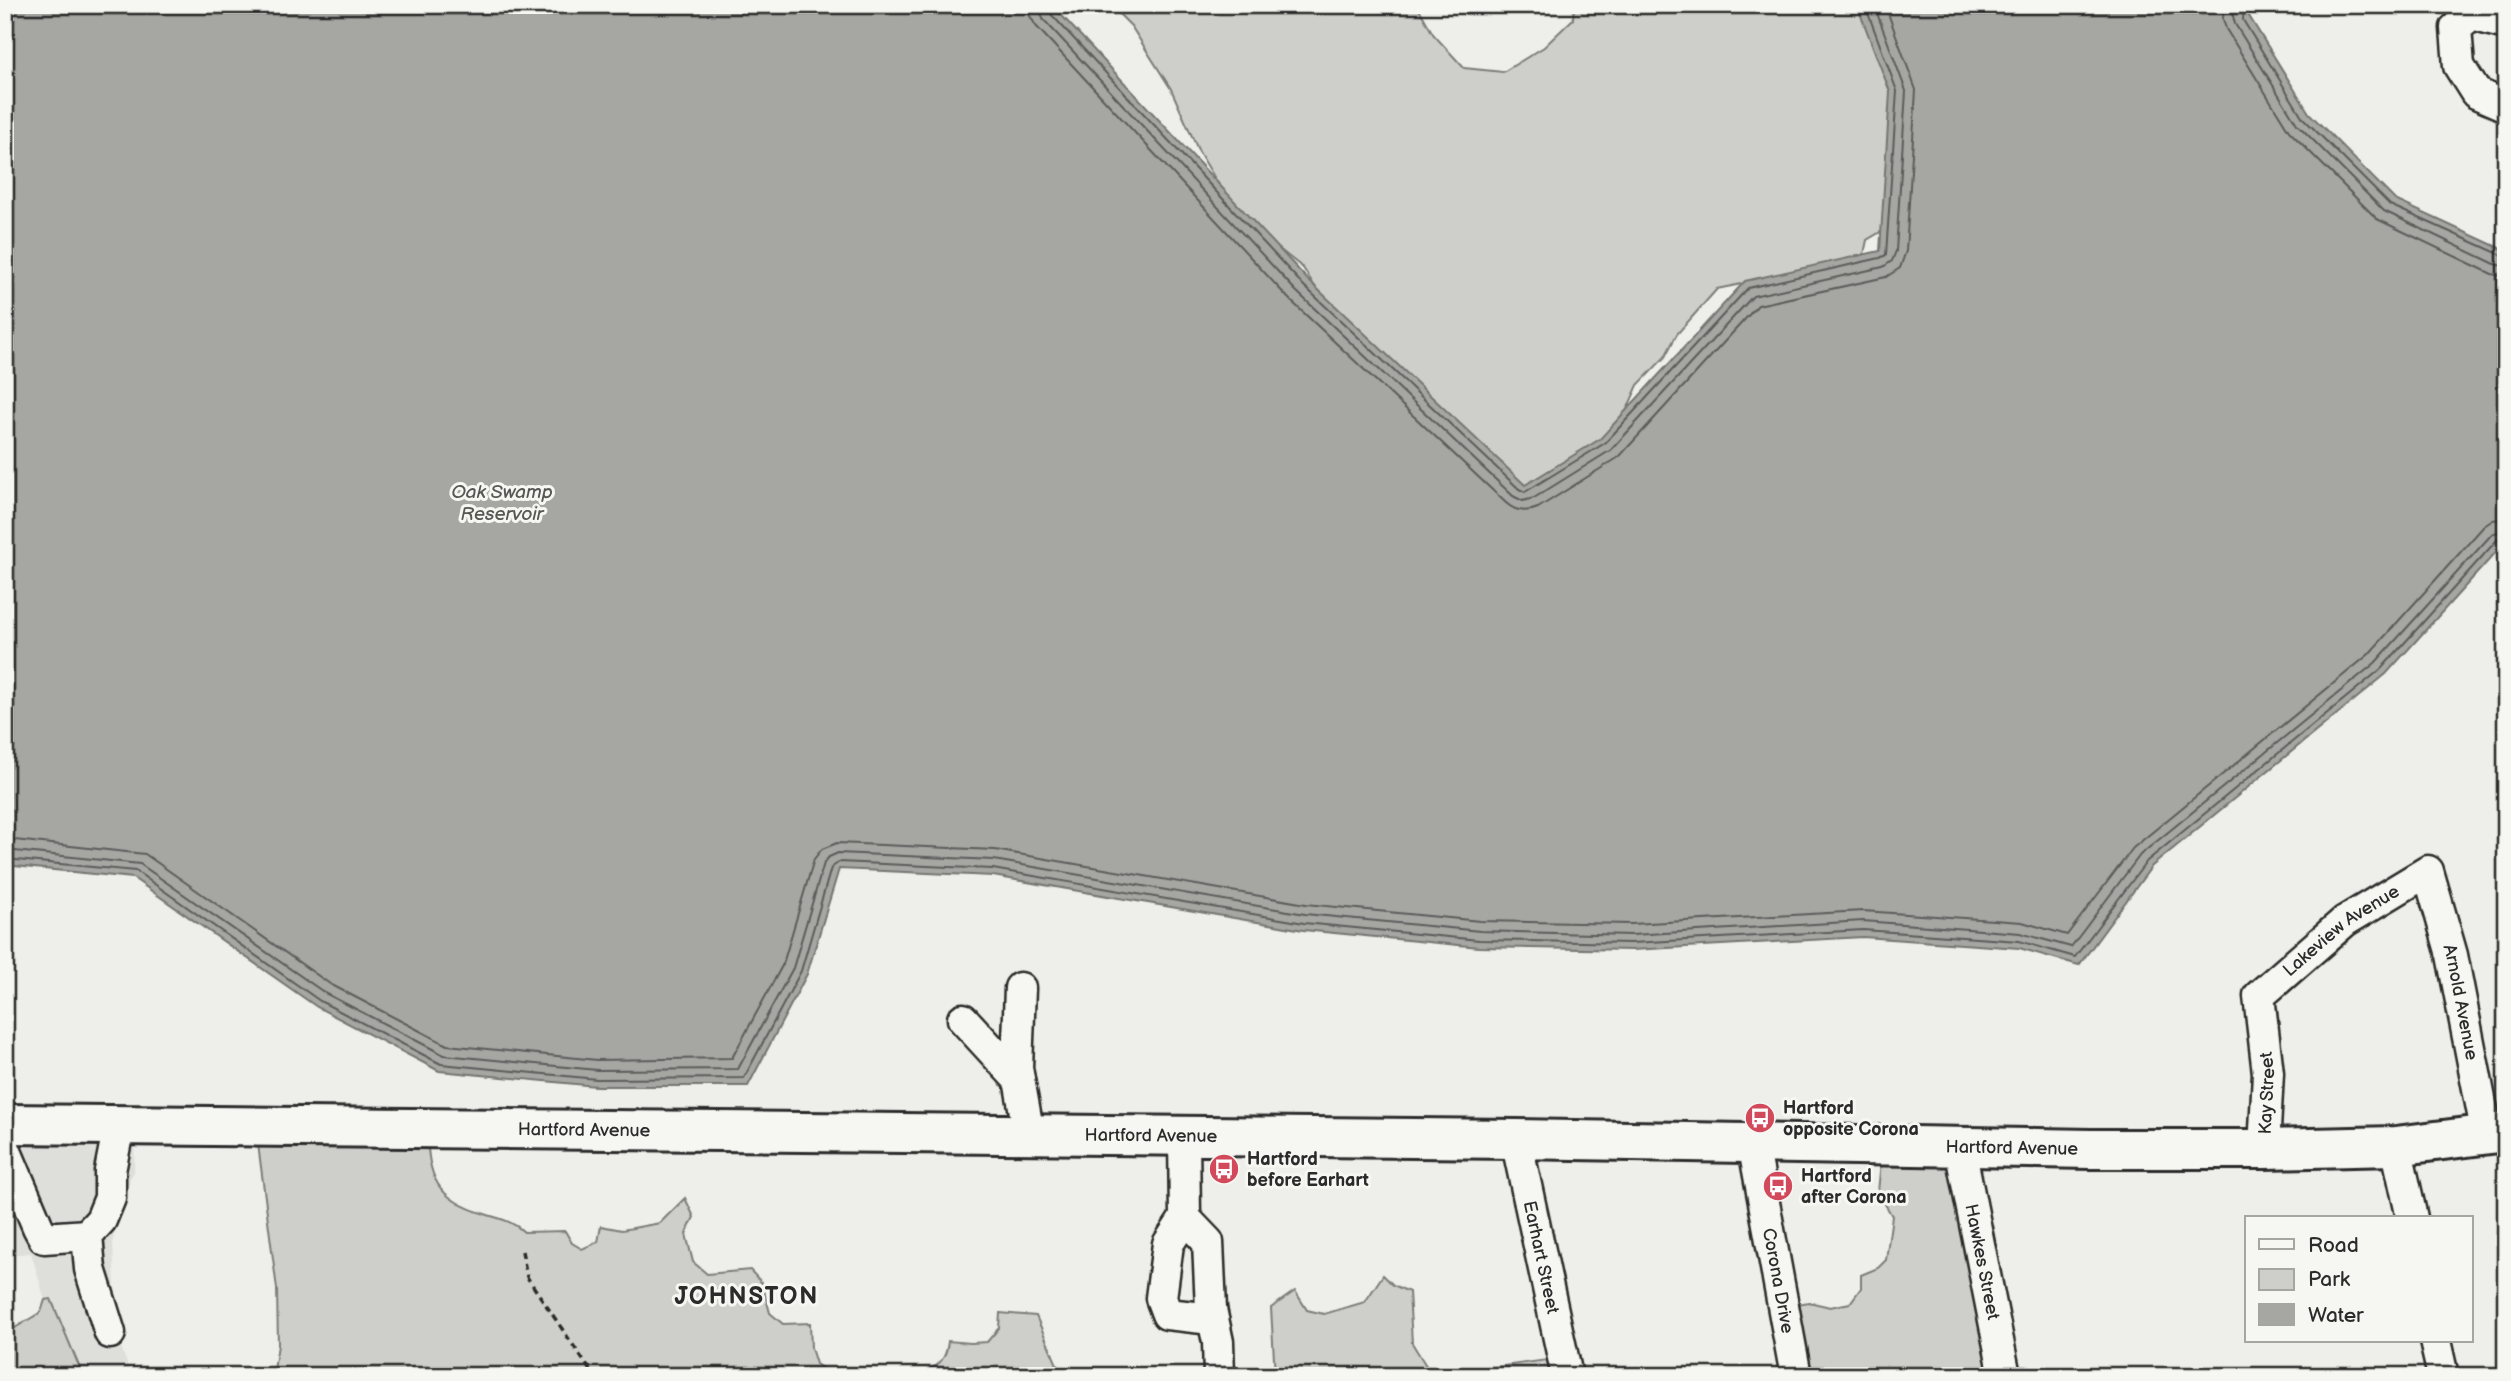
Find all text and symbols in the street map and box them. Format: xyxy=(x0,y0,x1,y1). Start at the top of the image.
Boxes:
water label: Oak Swamp Reservoir xyxy=(451,481,553,526)
street label: Lakeview Avenue xyxy=(2279,880,2403,981)
street label: Arnold Avenue xyxy=(2439,942,2483,1062)
street label: Kay Street xyxy=(2254,1050,2279,1135)
place label: Hartford opposite Corona xyxy=(1783,1098,1919,1140)
bus stop icon: Hartford opposite Corona xyxy=(1743,1101,1777,1135)
street label: Hartford Avenue xyxy=(518,1119,651,1141)
street label: Hartford Avenue xyxy=(1085,1124,1218,1147)
street label: Hartford Avenue xyxy=(1945,1136,2079,1159)
place label: Hartford before Earhart xyxy=(1247,1149,1369,1191)
bus stop icon: Hartford before Earhart xyxy=(1207,1152,1241,1186)
place label: Hartford after Corona xyxy=(1801,1166,1907,1208)
bus stop icon: Hartford after Corona xyxy=(1761,1169,1795,1203)
street label: Earhart Street xyxy=(1519,1199,1564,1316)
street label: Hawkes Street xyxy=(1961,1202,2004,1322)
legend xyxy=(2245,1216,2472,1342)
street label: Corona Drive xyxy=(1758,1226,1799,1336)
text: Road xyxy=(2308,1233,2359,1258)
text: Park xyxy=(2308,1267,2351,1292)
district label: JOHNSTON xyxy=(675,1282,819,1311)
text: Water xyxy=(2308,1303,2364,1328)

